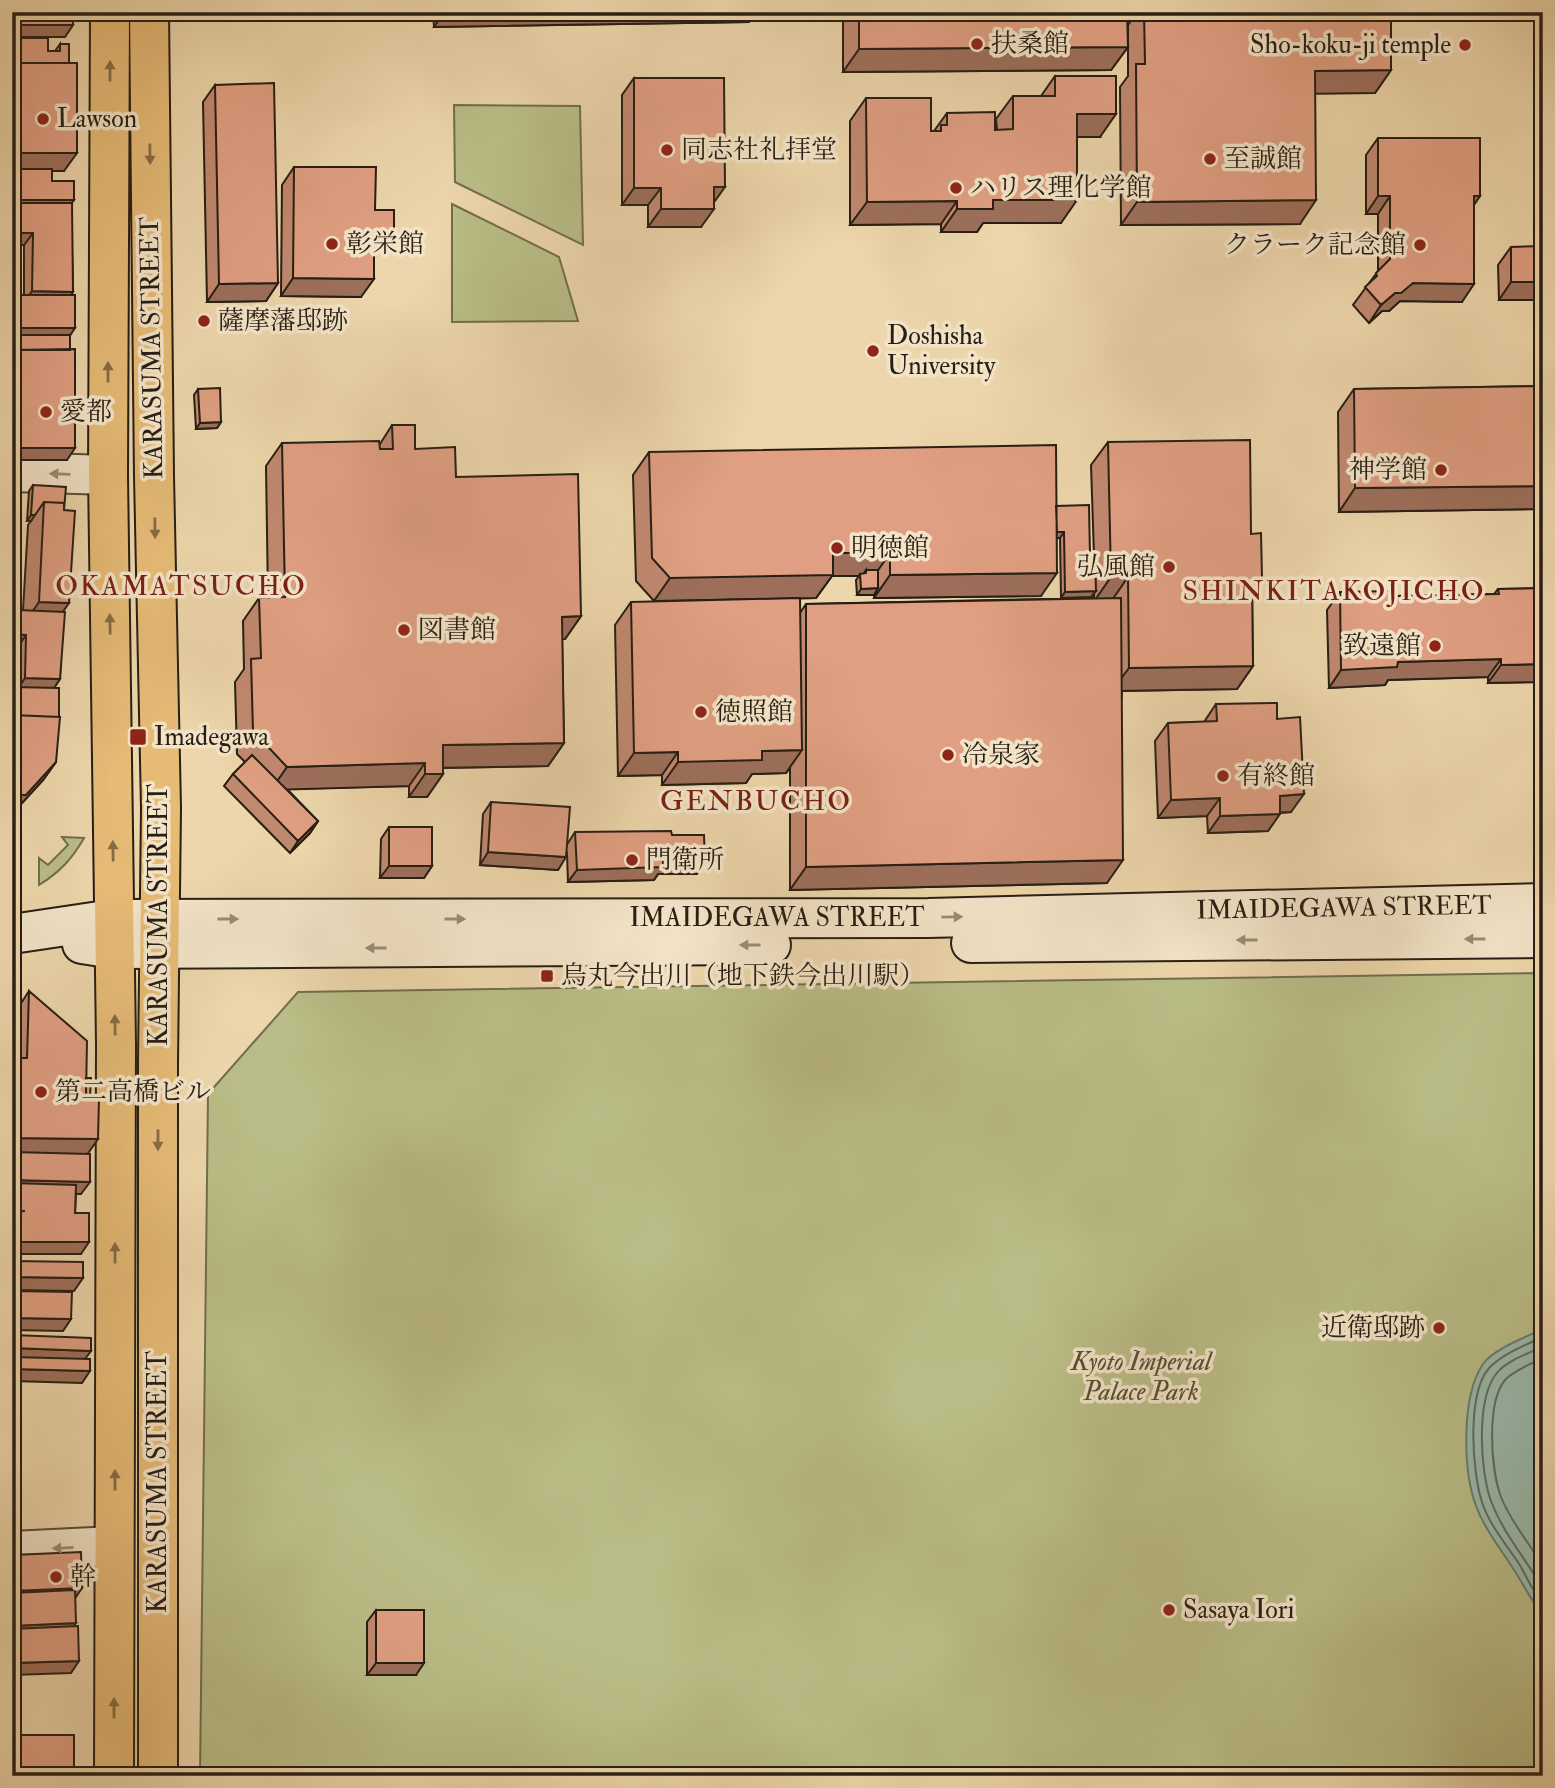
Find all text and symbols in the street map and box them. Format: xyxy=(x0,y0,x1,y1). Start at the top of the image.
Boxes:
place label: 扶桑館 xyxy=(991,28,1069,60)
place label: Sho-koku-ji temple xyxy=(1250,29,1451,62)
marker: 扶桑館 xyxy=(969,36,985,52)
marker: Sho-koku-ji temple xyxy=(1457,37,1473,53)
one-way arrow xyxy=(104,60,116,82)
place label: Lawson xyxy=(57,103,137,135)
marker: Lawson xyxy=(35,111,51,127)
place label: 同志社礼拝堂 xyxy=(681,134,837,166)
marker: 同志社礼拝堂 xyxy=(659,142,675,158)
one-way arrow xyxy=(144,143,156,165)
place label: 至誠館 xyxy=(1224,143,1302,175)
marker: 至誠館 xyxy=(1202,151,1218,167)
place label: ハリス理化学館 xyxy=(970,172,1151,204)
marker: ハリス理化学館 xyxy=(948,180,964,196)
street label: KARASUMA STREET xyxy=(134,217,170,479)
place label: 彰栄館 xyxy=(346,228,424,260)
place label: クラーク記念館 xyxy=(1224,229,1406,261)
marker: 彰栄館 xyxy=(324,236,340,252)
marker: クラーク記念館 xyxy=(1412,237,1428,253)
place label: 薩摩藩邸跡 xyxy=(218,305,348,337)
marker: 薩摩藩邸跡 xyxy=(196,313,212,329)
place label: Doshisha University xyxy=(887,320,996,382)
marker: Doshisha University xyxy=(865,343,881,359)
one-way arrow xyxy=(102,361,114,383)
place label: 愛都 xyxy=(60,396,112,428)
marker: 愛都 xyxy=(38,404,54,420)
place label: 神学館 xyxy=(1349,454,1427,486)
marker: 神学館 xyxy=(1433,462,1449,478)
one-way arrow xyxy=(49,468,71,480)
one-way arrow xyxy=(149,518,160,540)
place label: 明徳館 xyxy=(851,532,929,564)
marker: 明徳館 xyxy=(829,540,845,556)
place label: 弘風館 xyxy=(1077,551,1155,583)
marker: 弘風館 xyxy=(1161,559,1177,575)
district label: OKAMATSUCHO xyxy=(55,569,307,604)
district label: SHINKITAKOJICHO xyxy=(1182,574,1486,609)
one-way arrow xyxy=(104,613,116,635)
place label: 図書館 xyxy=(418,614,496,646)
marker: 図書館 xyxy=(396,622,412,638)
place label: 致遠館 xyxy=(1343,630,1421,662)
marker: 致遠館 xyxy=(1427,638,1443,654)
place label: 徳照館 xyxy=(715,696,793,728)
marker: 徳照館 xyxy=(693,704,709,720)
place label: Imadegawa xyxy=(154,721,269,753)
marker: Imadegawa xyxy=(128,727,148,747)
place label: 冷泉家 xyxy=(962,739,1040,771)
marker: 冷泉家 xyxy=(940,747,956,763)
place label: 有終館 xyxy=(1237,760,1315,792)
marker: 有終館 xyxy=(1215,768,1231,784)
street label: KARASUMA STREET xyxy=(143,784,175,1046)
district label: GENBUCHO xyxy=(660,784,852,819)
one-way arrow xyxy=(107,840,119,862)
place label: 門衛所 xyxy=(646,844,724,876)
marker: 門衛所 xyxy=(624,852,640,868)
street label: IMAIDEGAWA STREET xyxy=(1196,889,1492,927)
street label: IMAIDEGAWA STREET xyxy=(629,902,925,934)
one-way arrow xyxy=(942,911,964,923)
one-way arrow xyxy=(217,913,239,925)
one-way arrow xyxy=(445,913,467,924)
one-way arrow xyxy=(1463,933,1485,944)
one-way arrow xyxy=(1236,935,1258,946)
one-way arrow xyxy=(739,939,761,951)
one-way arrow xyxy=(364,942,386,954)
place label: 烏丸今出川（地下鉄今出川駅） xyxy=(561,960,925,992)
marker: 烏丸今出川（地下鉄今出川駅） xyxy=(539,968,555,984)
one-way arrow xyxy=(109,1014,121,1036)
place label: 第二高橋ビル xyxy=(55,1076,211,1108)
marker: 第二高橋ビル xyxy=(33,1084,49,1100)
one-way arrow xyxy=(152,1129,164,1151)
one-way arrow xyxy=(109,1241,121,1263)
place label: 近衛邸跡 xyxy=(1321,1312,1425,1344)
marker: 近衛邸跡 xyxy=(1431,1320,1447,1336)
park label: Kyoto Imperial Palace Park xyxy=(1069,1346,1213,1408)
street label: KARASUMA STREET xyxy=(142,1351,174,1613)
one-way arrow xyxy=(109,1469,121,1491)
one-way arrow xyxy=(52,1543,74,1554)
place label: 幹 xyxy=(70,1561,96,1593)
marker: 幹 xyxy=(48,1569,64,1585)
place label: Sasaya Iori xyxy=(1183,1594,1294,1626)
marker: Sasaya Iori xyxy=(1161,1602,1177,1618)
one-way arrow xyxy=(108,1696,120,1718)

